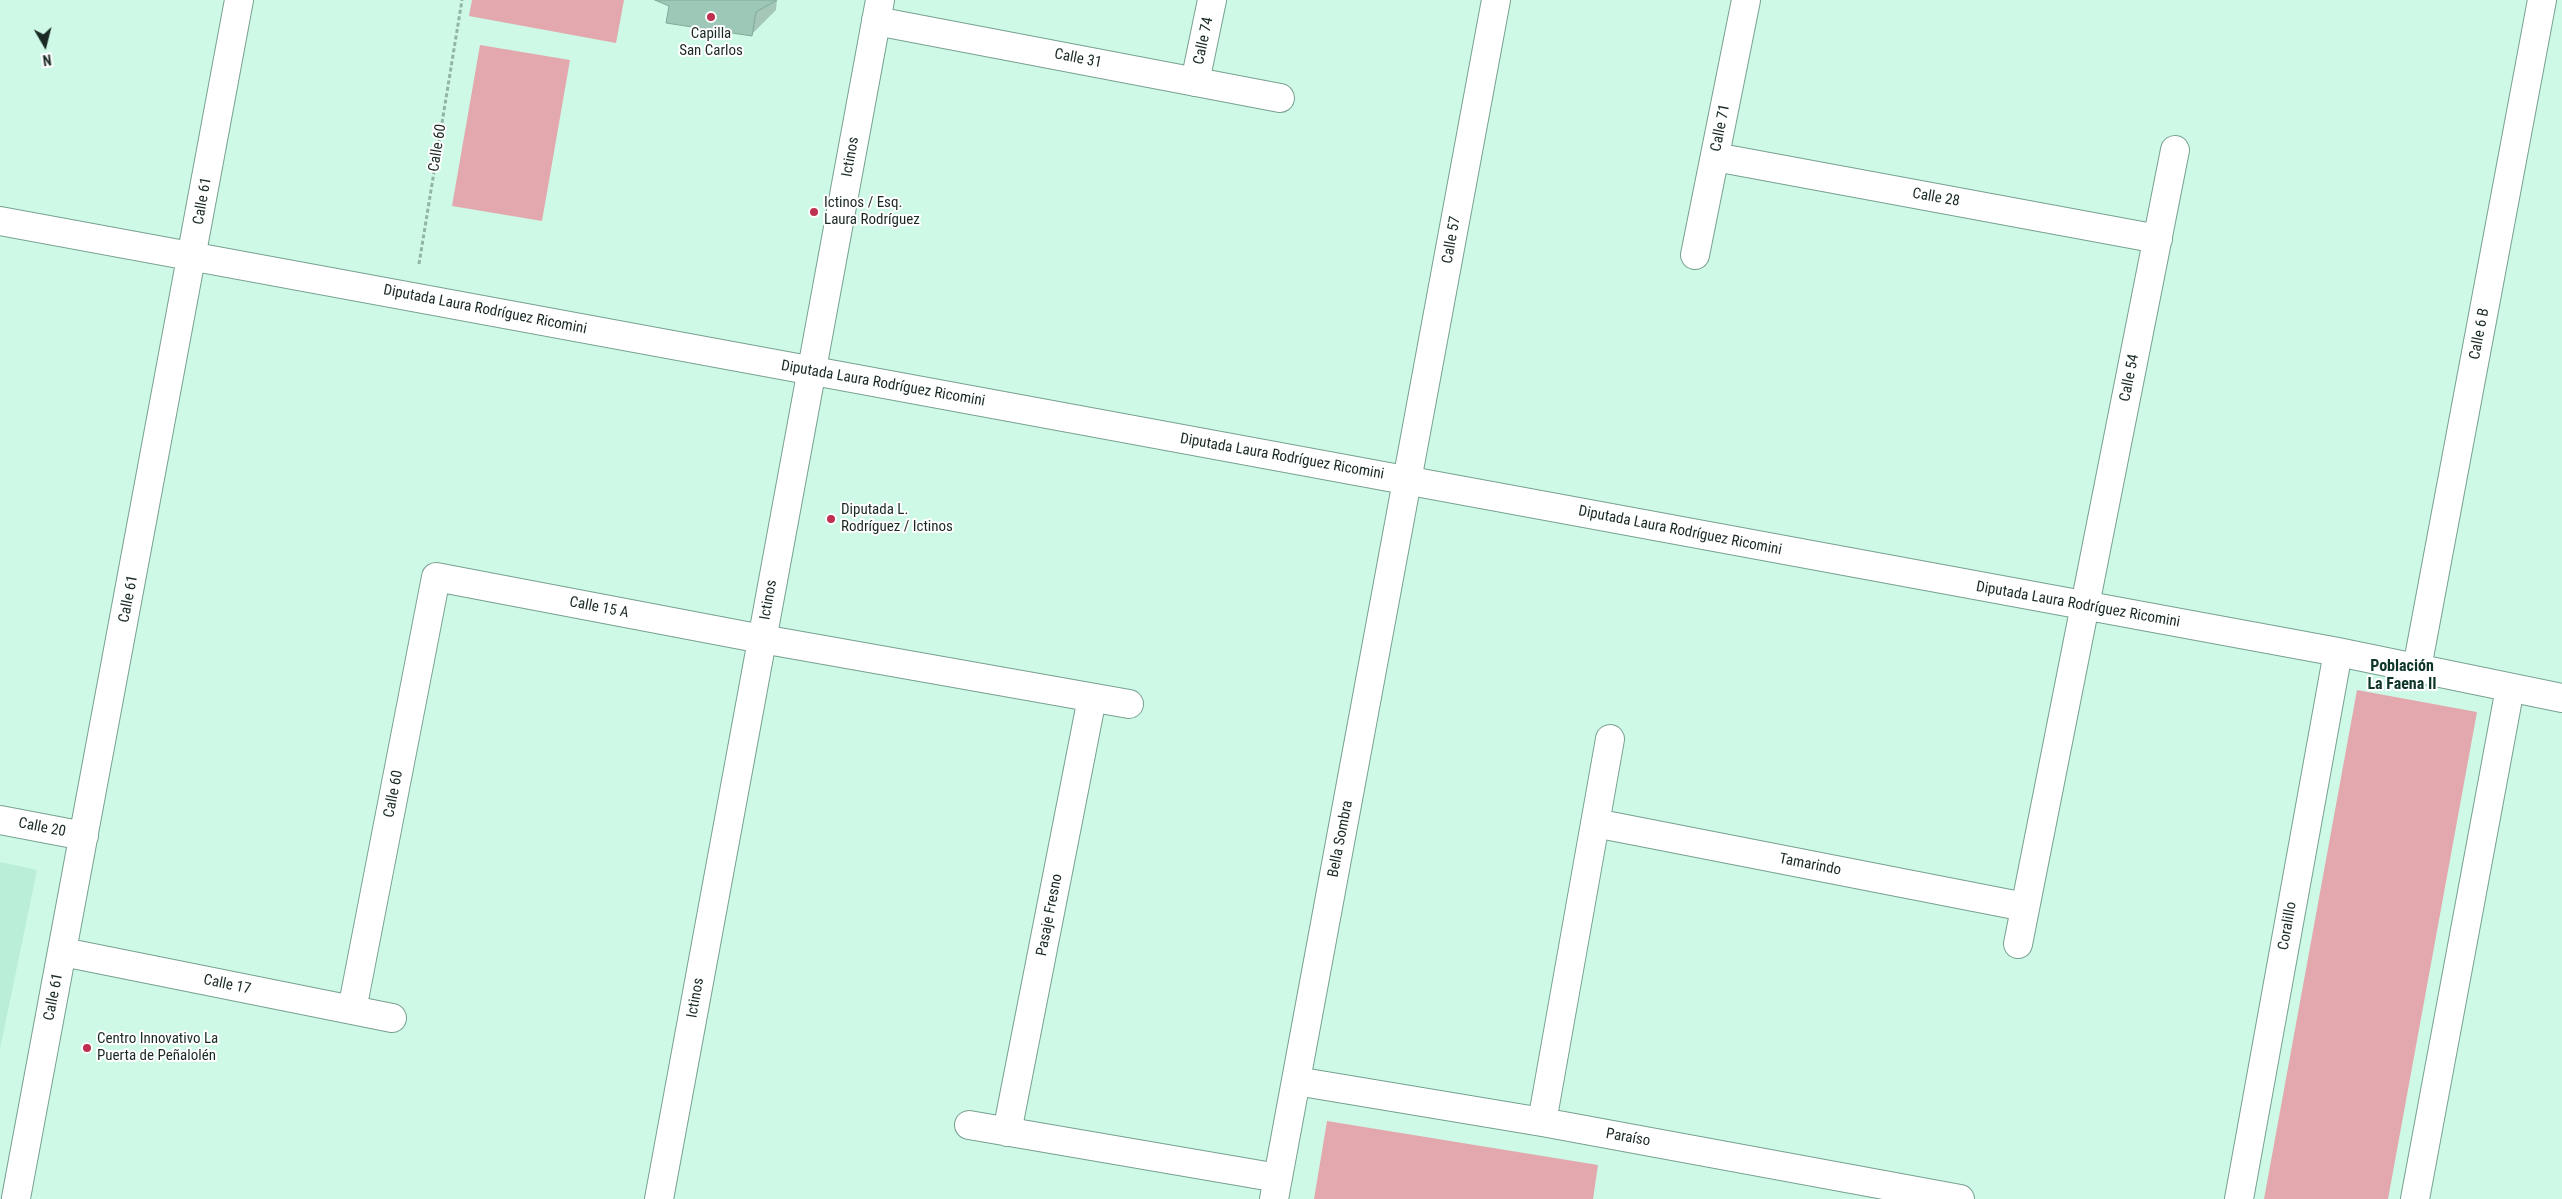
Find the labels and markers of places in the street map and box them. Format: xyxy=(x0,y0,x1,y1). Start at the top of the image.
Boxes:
marker: Capilla San Carlos xyxy=(705,11,717,23)
place label: Capilla San Carlos xyxy=(679,25,743,60)
place label: Ictinos / Esq. Laura Rodríguez xyxy=(824,194,920,229)
marker: Ictinos / Esq. Laura Rodríguez xyxy=(808,206,820,218)
place label: Diputada L. Rodríguez / Ictinos xyxy=(841,501,953,536)
marker: Diputada L. Rodríguez / Ictinos xyxy=(825,513,837,525)
place label: Centro Innovativo La Puerta de Peñalolén xyxy=(97,1030,218,1065)
marker: Centro Innovativo La Puerta de Peñalolén xyxy=(81,1042,93,1054)

